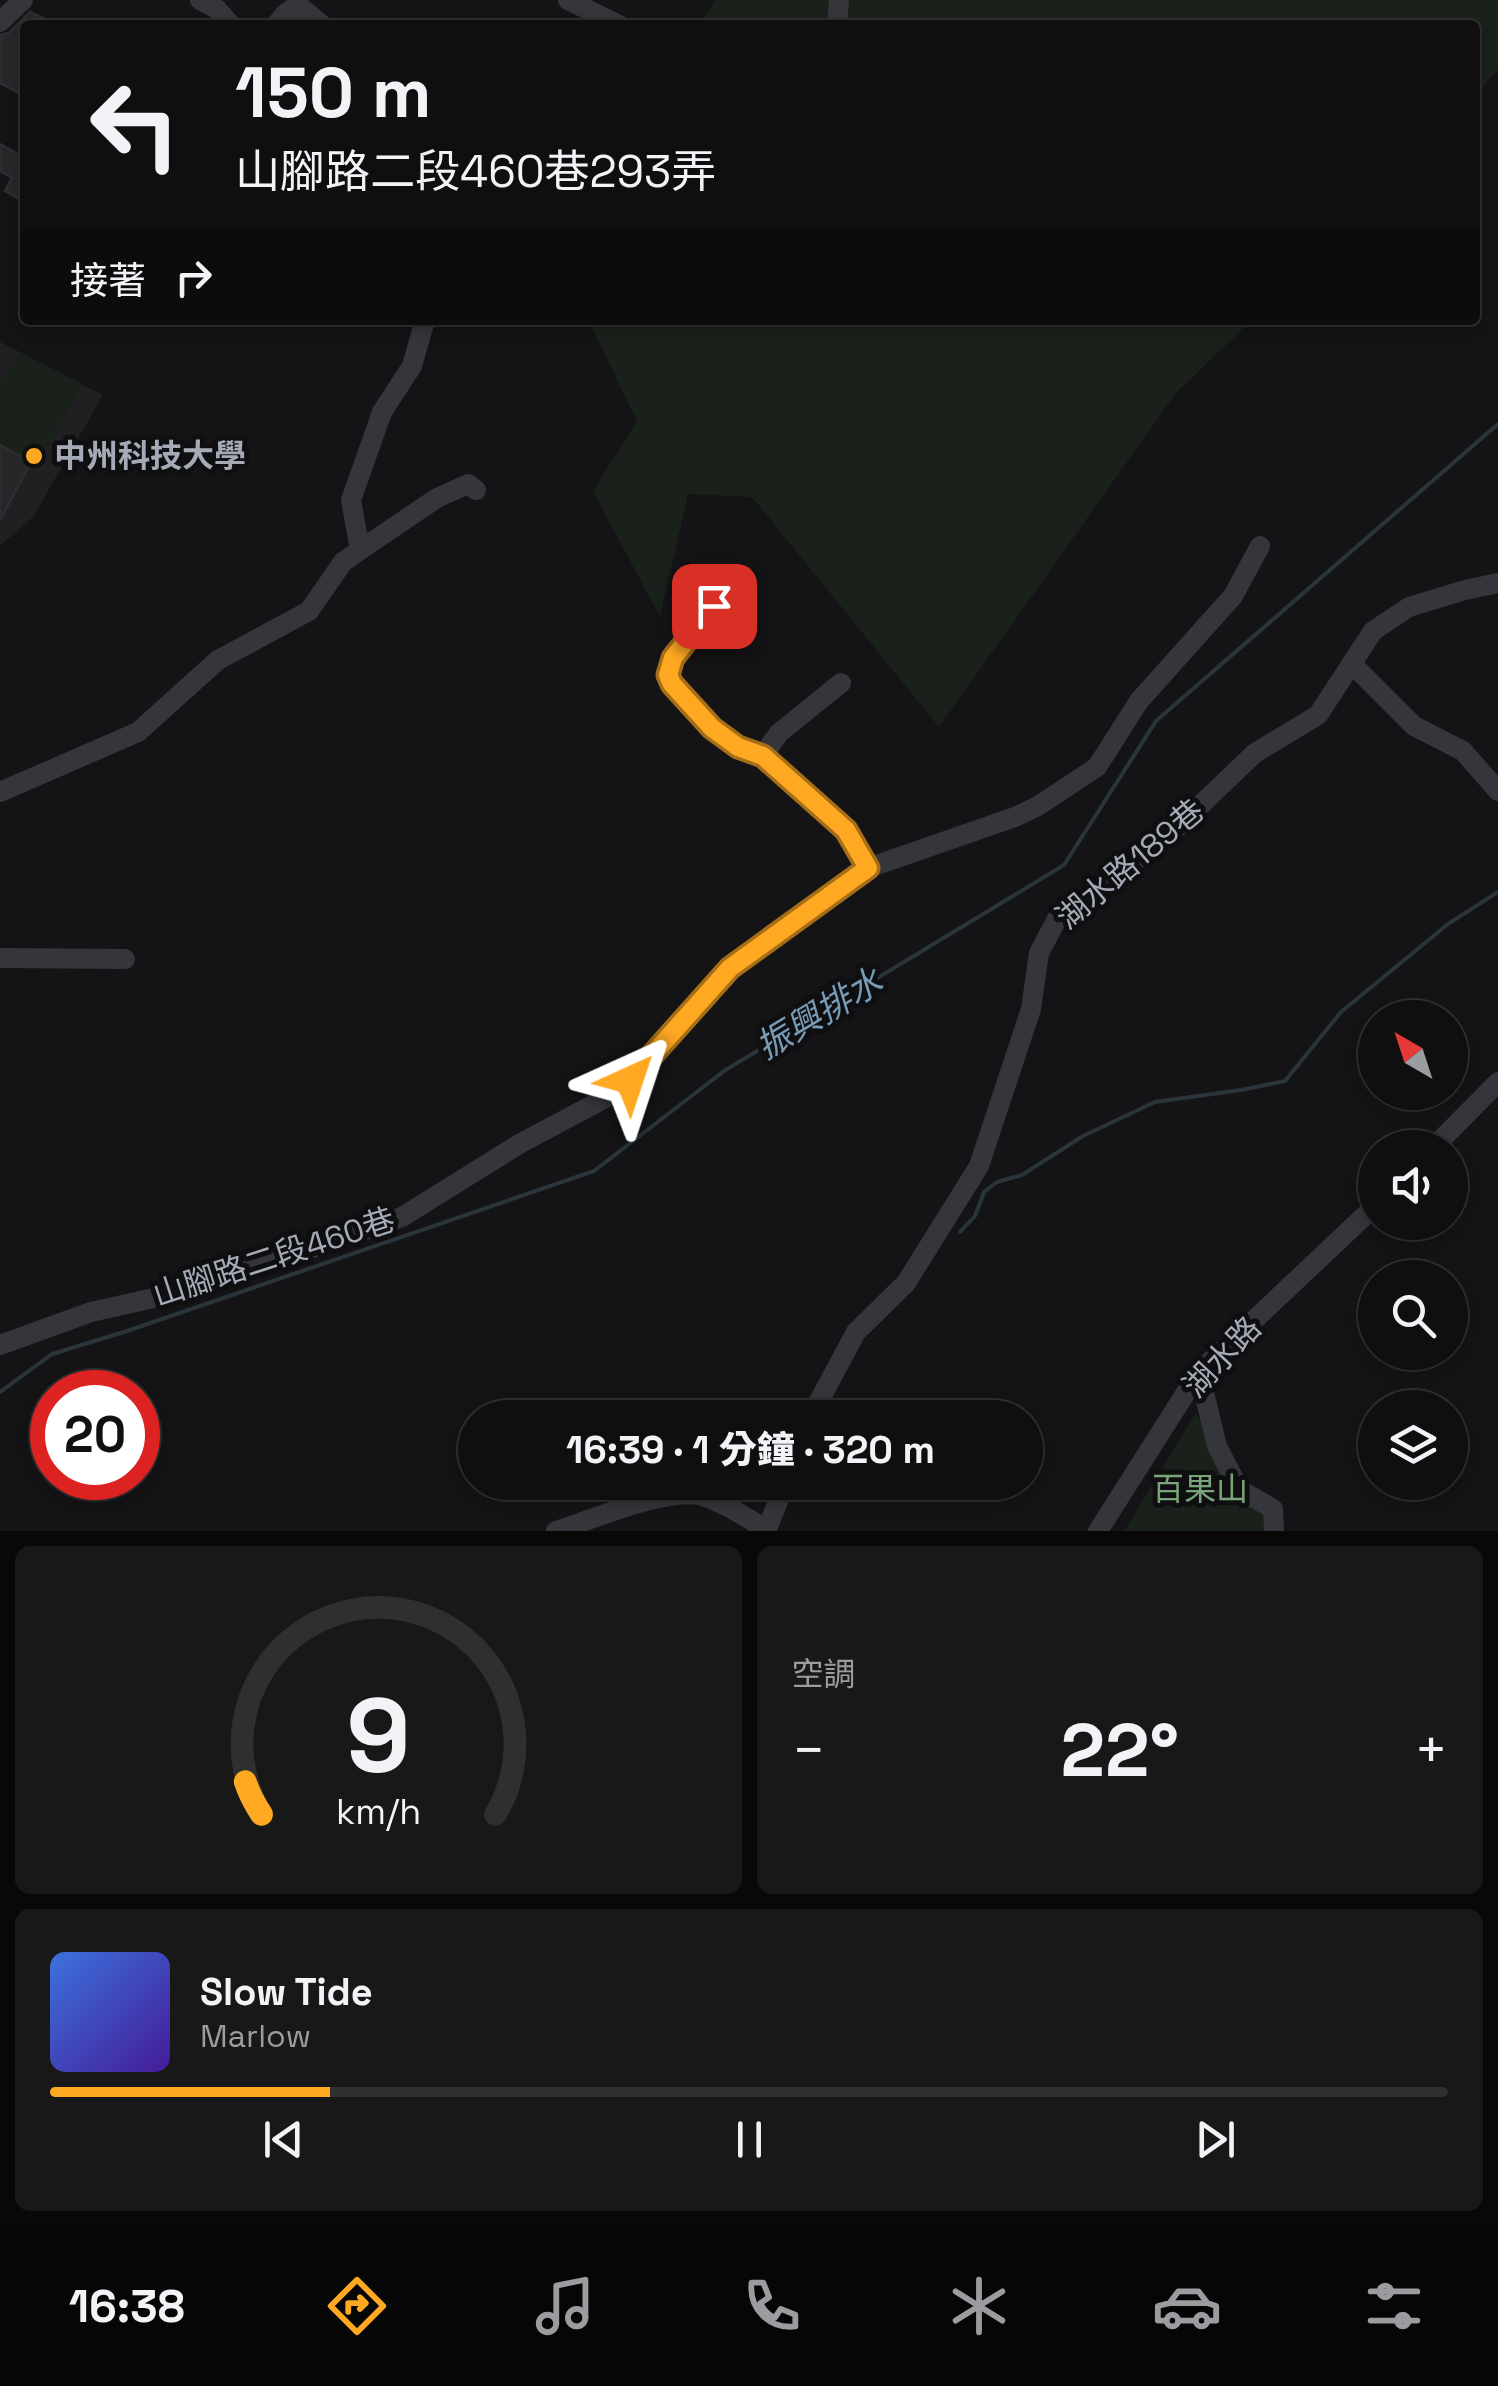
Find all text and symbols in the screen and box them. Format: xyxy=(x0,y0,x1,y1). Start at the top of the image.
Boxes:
text: 150 m xyxy=(235,48,432,137)
icon: left xyxy=(70,60,200,190)
text: 山腳路二段460巷293弄 xyxy=(235,143,716,200)
icon: right xyxy=(166,250,221,305)
text: 接著 xyxy=(70,257,146,305)
place label: 中州科技大學 xyxy=(54,436,246,476)
marker: 中州科技大學 xyxy=(23,445,45,467)
pin xyxy=(672,564,757,649)
icon: arrive xyxy=(687,579,742,634)
street label: 湖水路189巷 xyxy=(1048,791,1212,937)
water label: 振興排水 xyxy=(748,958,892,1069)
north arrow xyxy=(1358,1000,1468,1110)
map controls xyxy=(1358,1000,1468,1500)
position arrow xyxy=(578,1028,682,1132)
button: sound xyxy=(1358,1130,1468,1240)
street label: 山腳路二段460巷 xyxy=(148,1199,400,1315)
button: search xyxy=(1358,1260,1468,1370)
street label: 湖水路 xyxy=(1175,1308,1269,1406)
speed limit sign: 20 xyxy=(30,1370,160,1500)
button: layers xyxy=(1358,1390,1468,1500)
text: 16:39 · 1 分鐘 · 320 m xyxy=(566,1426,935,1474)
park label: 百果山 xyxy=(1152,1469,1248,1509)
text: 空調 xyxy=(792,1654,856,1694)
text: 9 xyxy=(346,1670,410,1802)
text: 22° xyxy=(1060,1702,1179,1798)
text: − xyxy=(792,1715,826,1785)
text: + xyxy=(1414,1715,1448,1785)
text: km/h xyxy=(336,1789,421,1834)
text: Slow Tide xyxy=(200,1968,373,2016)
text: Marlow xyxy=(200,2016,311,2056)
icon: previous xyxy=(256,2112,311,2167)
icon: pause xyxy=(722,2112,777,2167)
icon: next xyxy=(1188,2112,1243,2167)
icon: directions xyxy=(322,2271,392,2341)
icon: music xyxy=(530,2271,600,2341)
icon: phone xyxy=(737,2271,807,2341)
icon: climate xyxy=(944,2271,1014,2341)
icon: car xyxy=(1152,2271,1222,2341)
icon: filters xyxy=(1359,2271,1429,2341)
text: 16:38 xyxy=(69,2278,185,2335)

